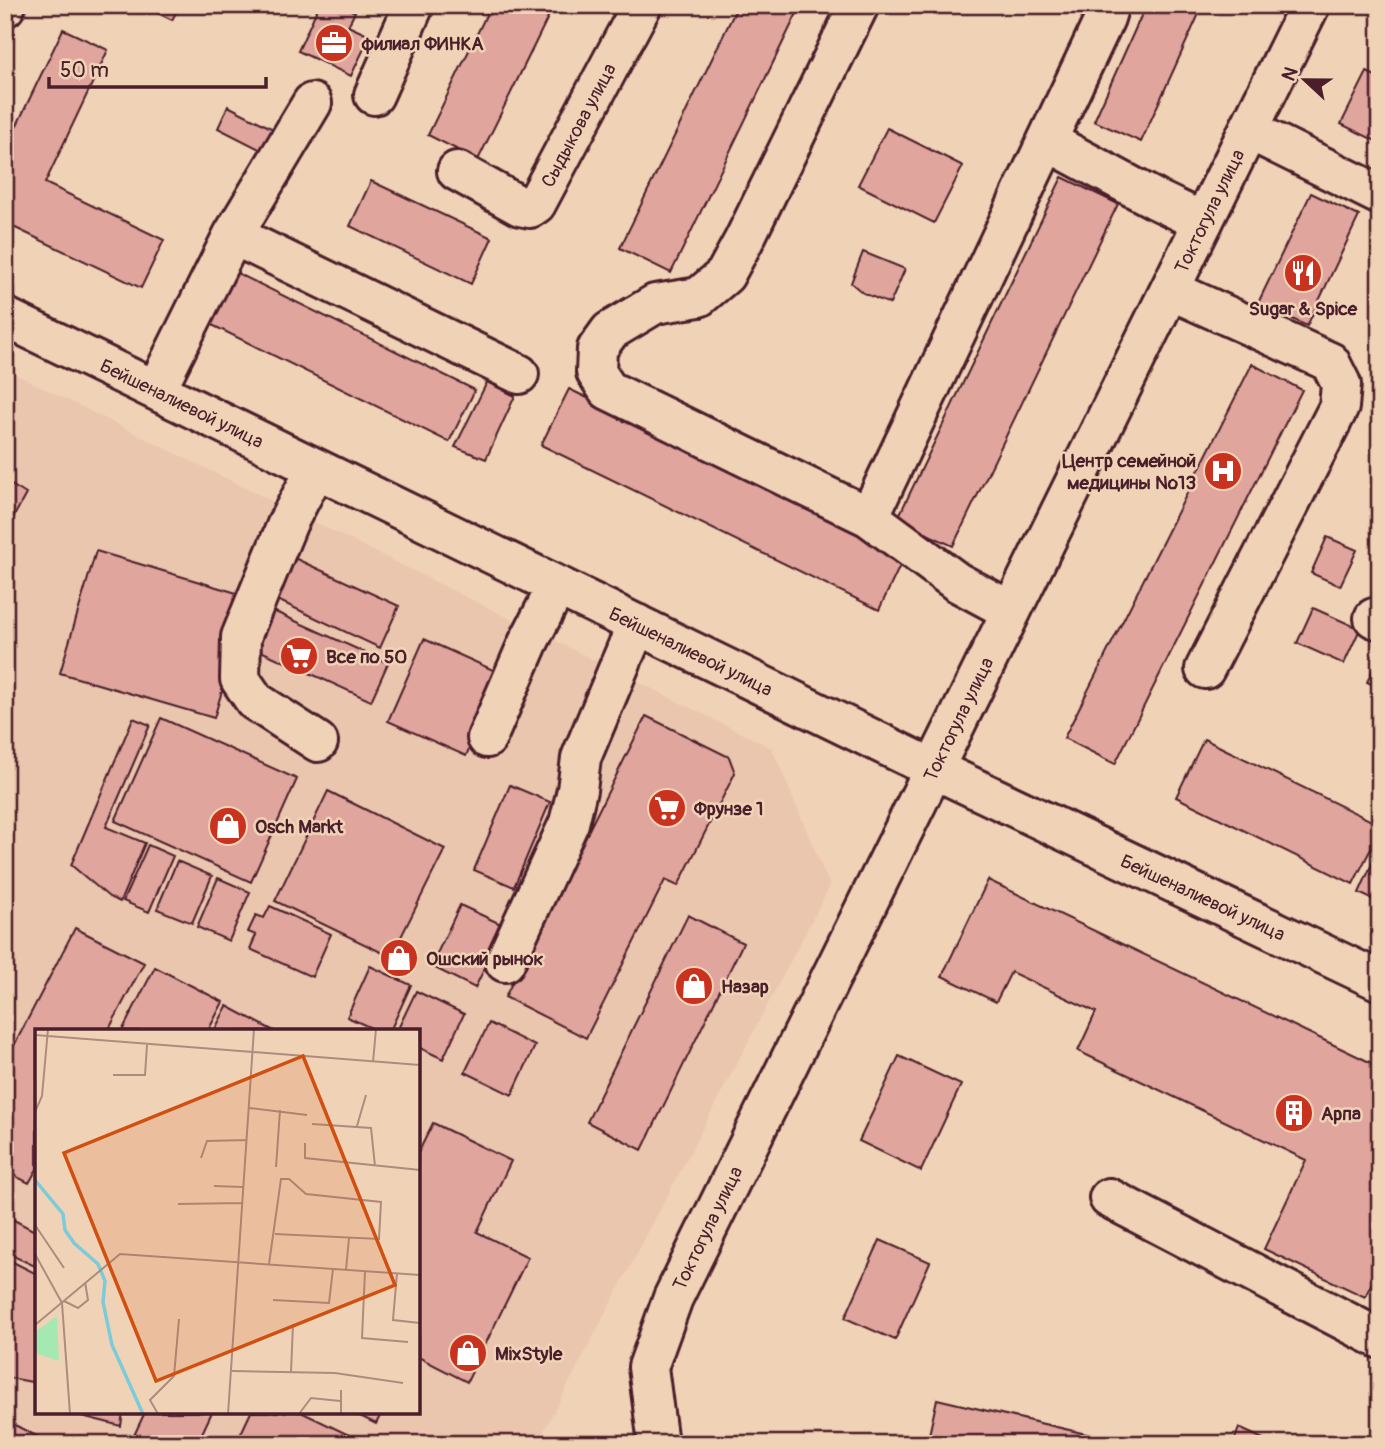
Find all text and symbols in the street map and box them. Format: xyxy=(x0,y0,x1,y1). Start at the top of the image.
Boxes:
office icon: филиал ФИНКА xyxy=(313,22,355,64)
place label: филиал ФИНКА xyxy=(361,32,484,56)
scale bar xyxy=(49,46,266,90)
north arrow xyxy=(1270,46,1340,116)
text: 50 m xyxy=(60,57,109,84)
street label: Сыдыкова улица xyxy=(536,59,622,192)
text: N xyxy=(1277,63,1304,84)
street label: Токтогула улица xyxy=(1169,145,1250,277)
restaurant icon: Sugar & Spice xyxy=(1282,252,1324,294)
place label: Sugar & Spice xyxy=(1249,297,1358,321)
street label: Бейшеналиевой улица xyxy=(96,354,267,454)
place label: Центр семейной медицины №13 xyxy=(1062,449,1196,495)
hospital icon: Центр семейной медицины №13 xyxy=(1202,450,1244,492)
street label: Бейшеналиевой улица xyxy=(605,602,776,702)
supermarket icon: Все по 50 xyxy=(278,635,320,677)
place label: Все по 50 xyxy=(326,645,407,669)
street label: Токтогула улица xyxy=(918,653,999,785)
supermarket icon: Фрунзе 1 xyxy=(646,787,688,829)
place label: Фрунзе 1 xyxy=(693,797,763,821)
shop icon: Osch Markt xyxy=(207,805,249,847)
place label: Osch Markt xyxy=(255,815,344,839)
street label: Бейшеналиевой улица xyxy=(1116,849,1289,947)
shop icon: Ошский рынок xyxy=(378,937,420,979)
place label: Ошский рынок xyxy=(426,947,544,971)
shop icon: Назар xyxy=(673,965,715,1007)
place label: Назар xyxy=(721,975,769,999)
inset map xyxy=(35,1029,420,1414)
building icon: Арпа xyxy=(1273,1092,1315,1134)
place label: Арпа xyxy=(1321,1102,1361,1126)
street label: Токтогула улица xyxy=(667,1162,748,1294)
shop icon: MixStyle xyxy=(447,1332,489,1374)
place label: MixStyle xyxy=(495,1342,563,1366)

